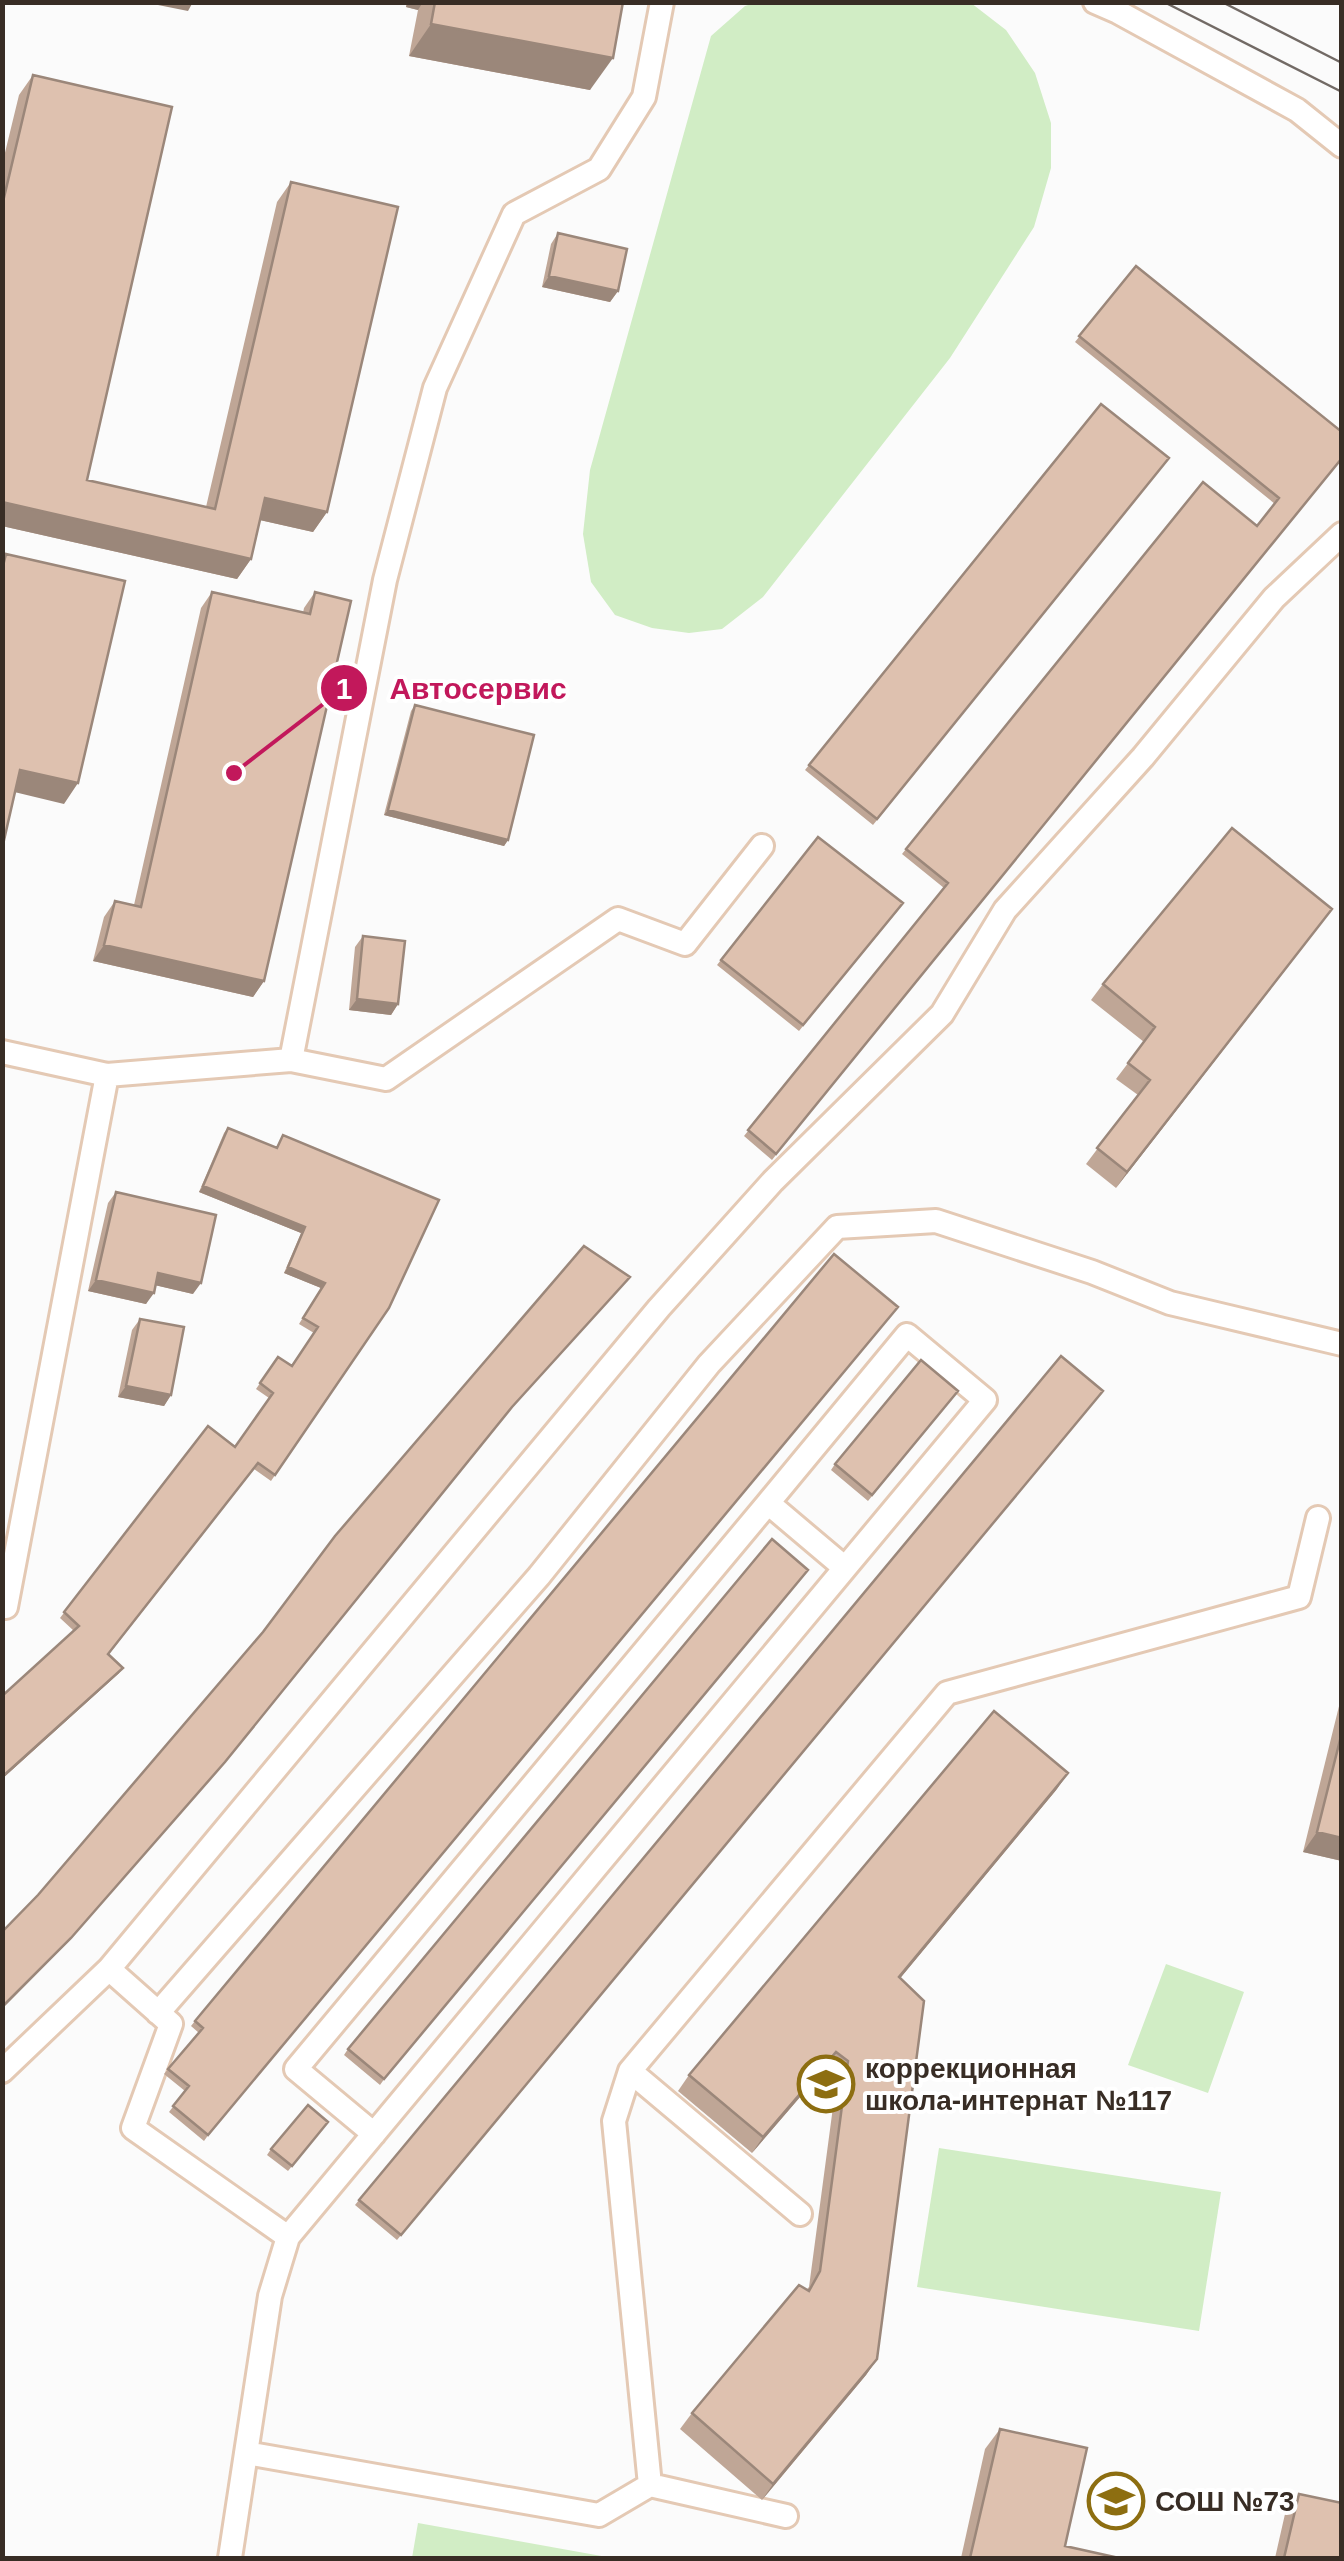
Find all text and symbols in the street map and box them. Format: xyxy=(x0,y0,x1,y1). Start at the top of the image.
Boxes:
callout: Автосервис xyxy=(319,658,586,718)
text: 1 xyxy=(336,672,352,705)
text: Автосервис xyxy=(389,672,567,705)
place label: коррекционная школа-интернат №117 xyxy=(865,2053,1172,2116)
school or university icon: коррекционная школа-интернат №117 xyxy=(796,2054,856,2114)
school or university icon: СОШ №73 xyxy=(1086,2471,1146,2531)
place label: СОШ №73 xyxy=(1155,2486,1295,2517)

